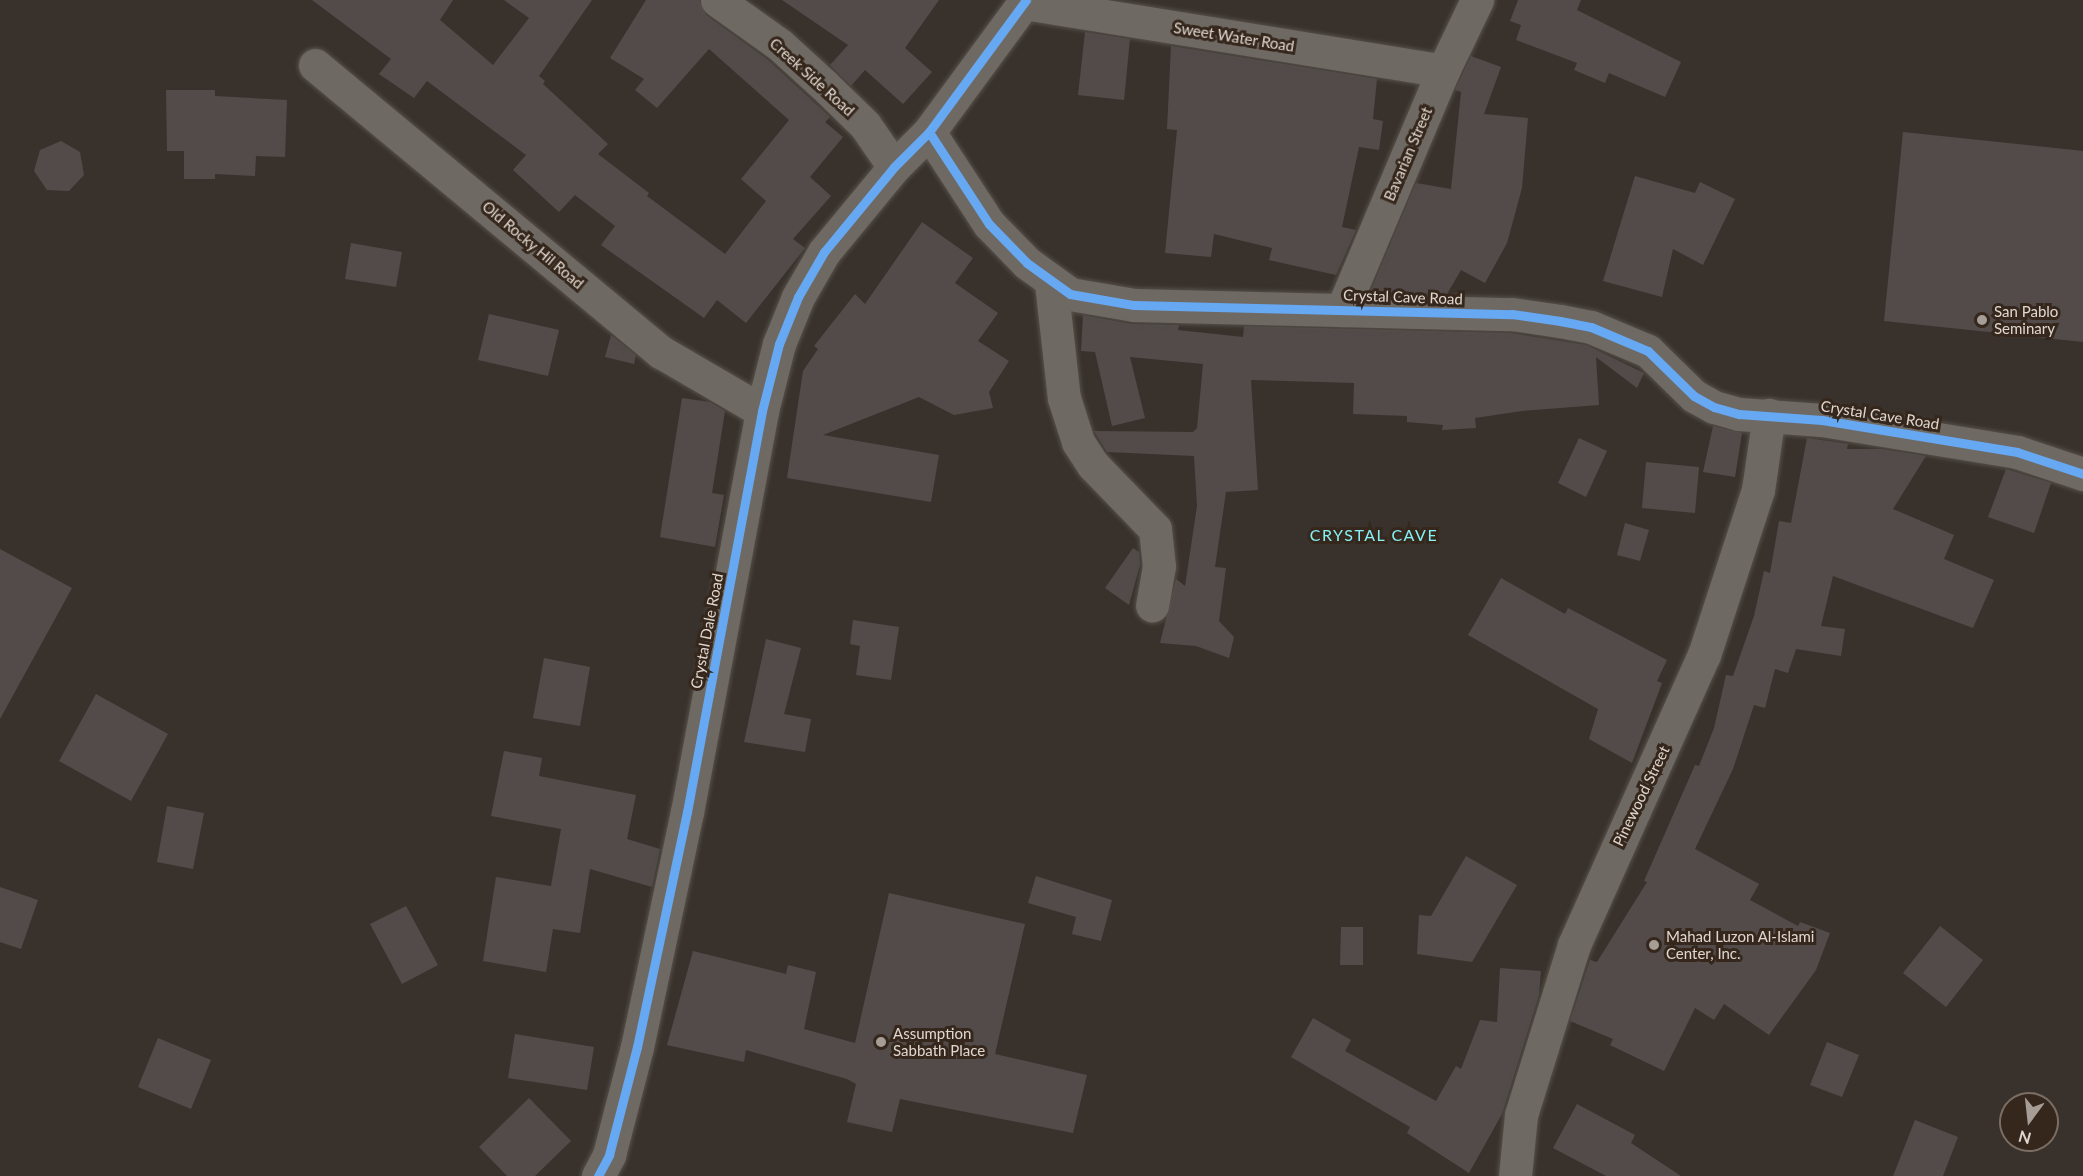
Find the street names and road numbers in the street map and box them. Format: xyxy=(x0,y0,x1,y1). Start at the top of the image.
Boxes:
street label: Sweet Water Road xyxy=(1172,19,1296,55)
street label: Creek Side Road xyxy=(766,34,858,120)
street label: Bavarian Street xyxy=(1380,104,1436,204)
street label: Old Rocky Hil Road xyxy=(479,197,587,293)
street label: Crystal Cave Road xyxy=(1343,286,1463,308)
street label: Crystal Cave Road xyxy=(1820,397,1940,433)
street label: Crystal Dale Road xyxy=(687,572,727,690)
street label: Pinewood Street xyxy=(1609,743,1673,849)

